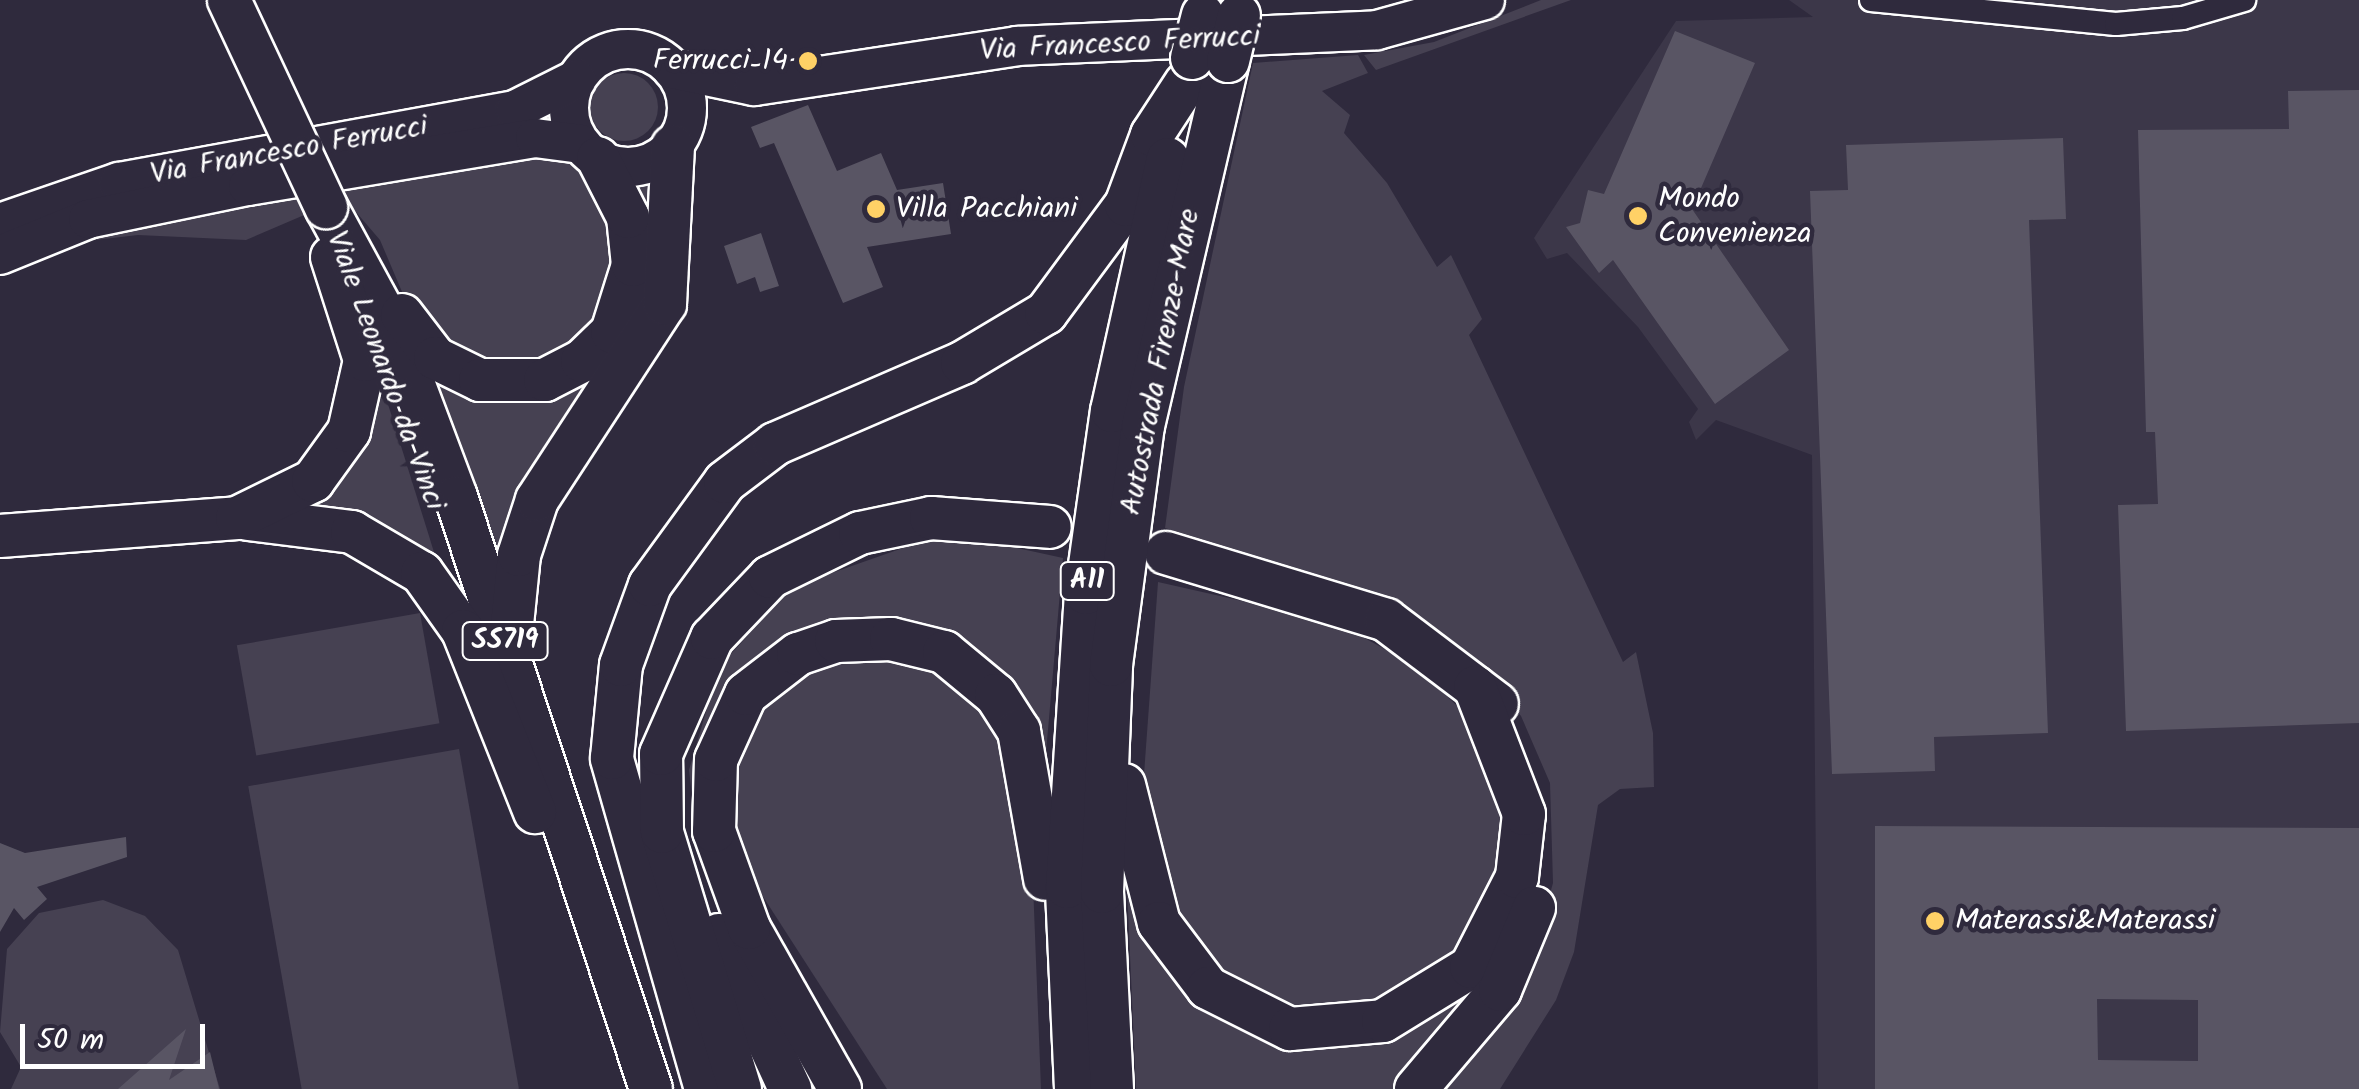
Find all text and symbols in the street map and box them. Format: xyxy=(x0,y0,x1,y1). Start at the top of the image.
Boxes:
street label: Via Francesco Ferrucci xyxy=(979,19,1261,69)
place label: Ferrucci 14 xyxy=(653,43,788,79)
marker: Ferrucci 14 xyxy=(797,50,819,72)
street label: Via Francesco Ferrucci xyxy=(148,109,430,193)
place label: Mondo Convenienza xyxy=(1658,181,1812,252)
place label: Villa Pacchiani xyxy=(896,191,1077,227)
marker: Villa Pacchiani xyxy=(865,198,887,220)
marker: Mondo Convenienza xyxy=(1627,205,1649,227)
street label: Autostrada Firenze-Mare xyxy=(1114,206,1208,518)
street label: Viale Leonardo da Vinci xyxy=(318,226,452,516)
road number: A11 xyxy=(1060,558,1114,604)
road number: SS719 xyxy=(460,618,550,664)
place label: Materassi&Materassi xyxy=(1955,903,2215,939)
marker: Materassi&Materassi xyxy=(1924,910,1946,932)
scale bar xyxy=(25,1004,210,1066)
text: 50 m xyxy=(37,1017,104,1065)

